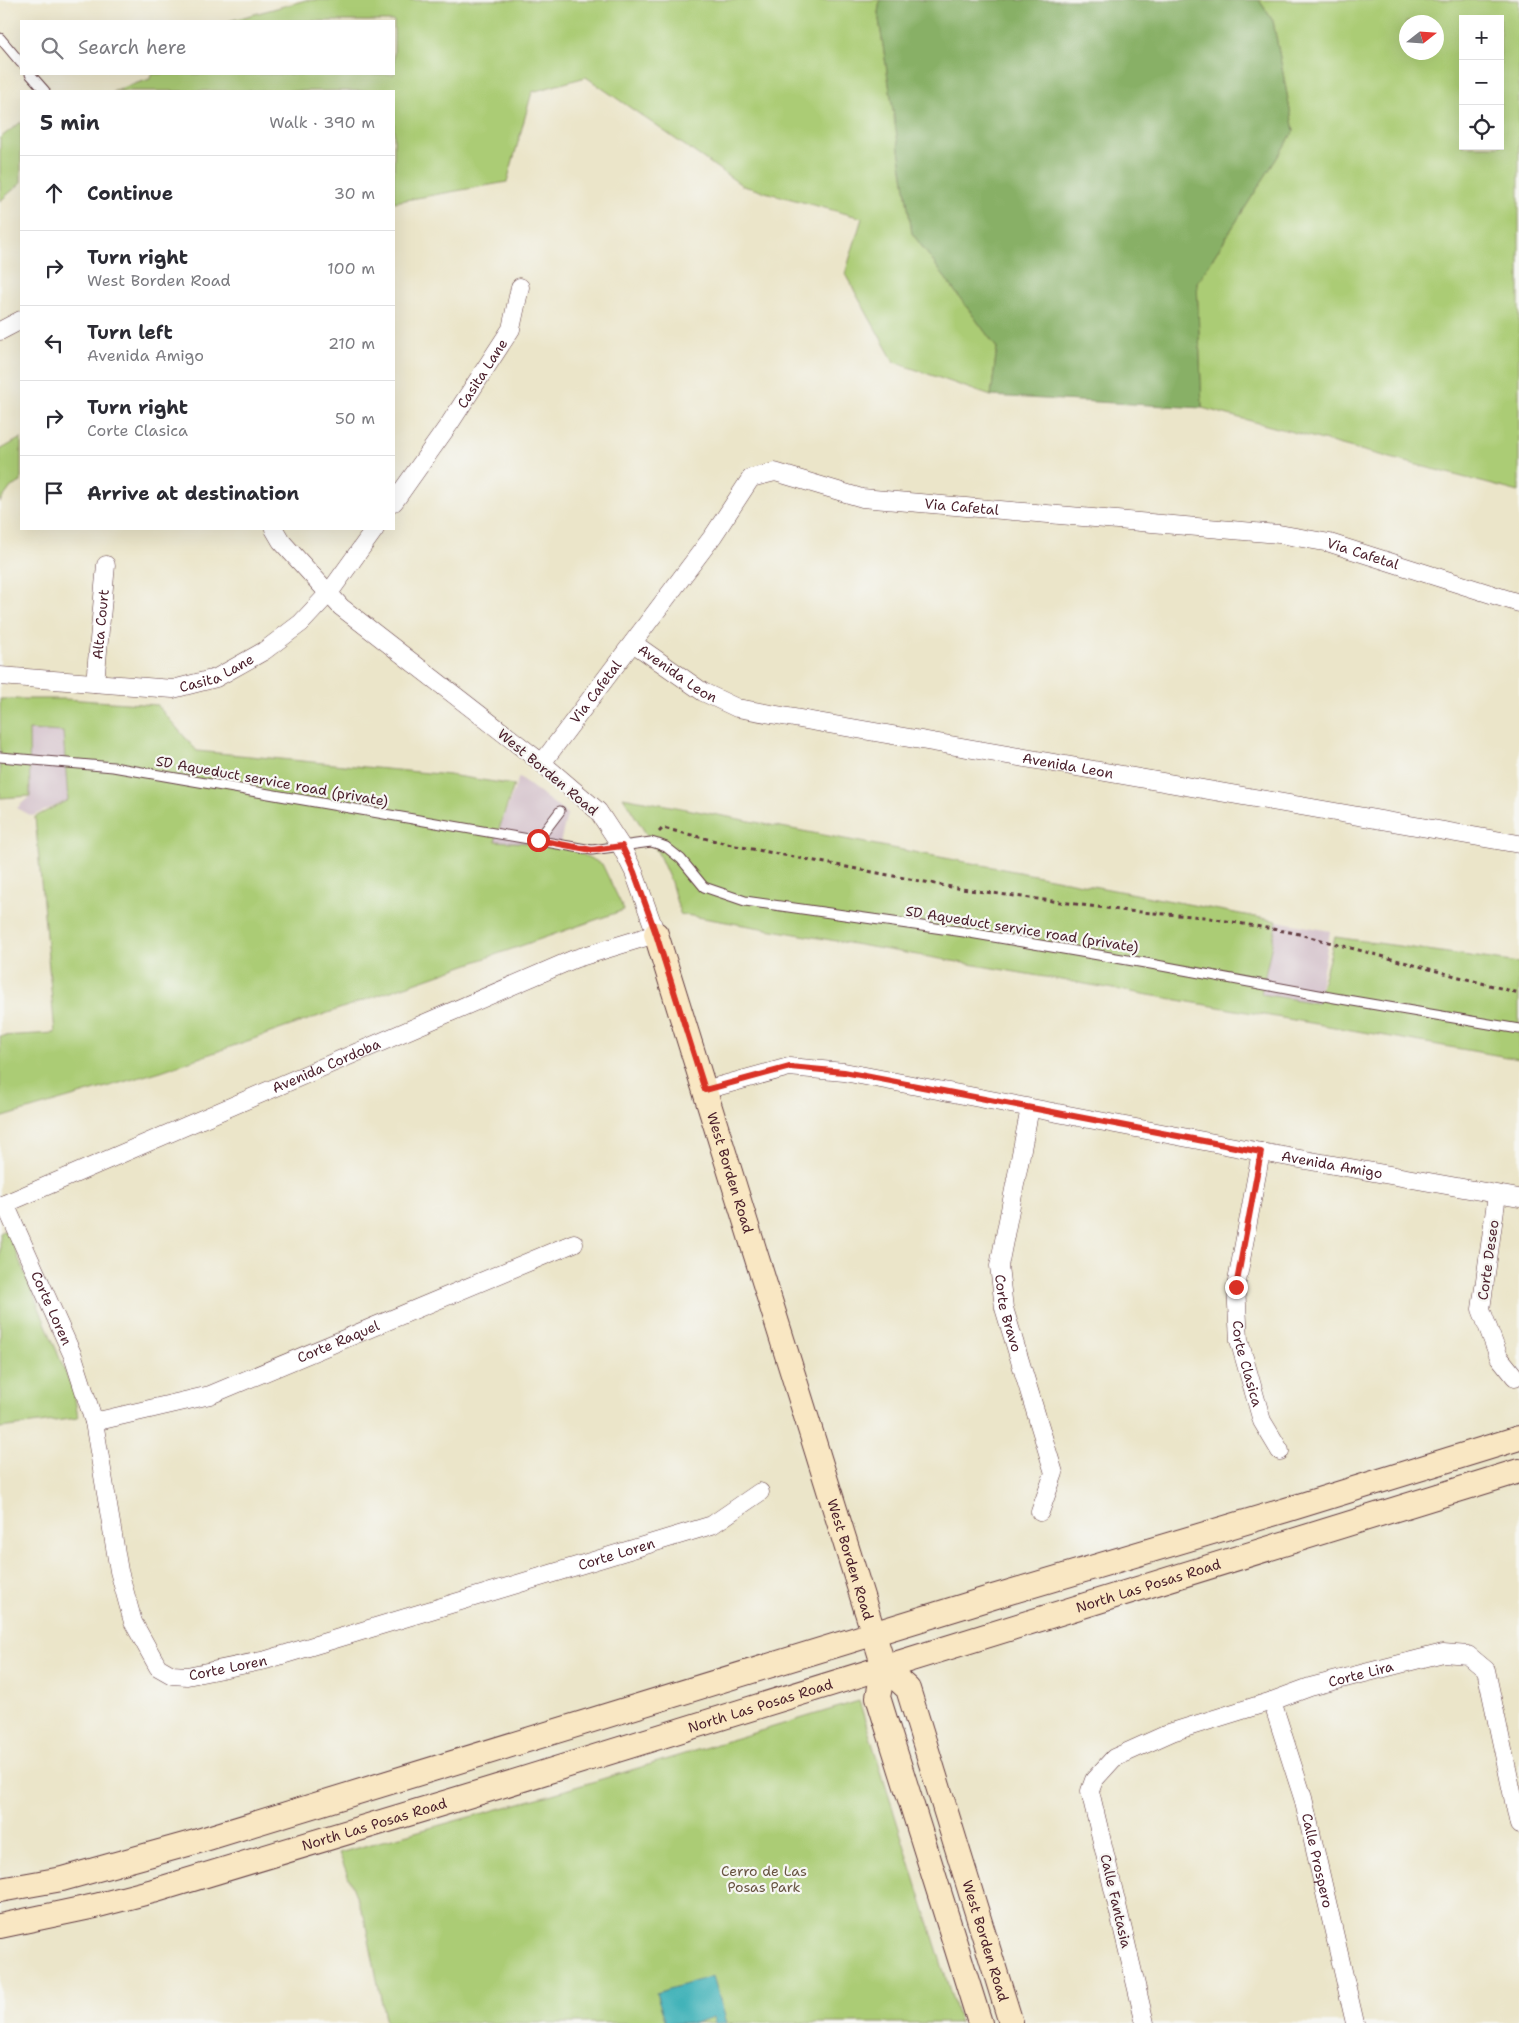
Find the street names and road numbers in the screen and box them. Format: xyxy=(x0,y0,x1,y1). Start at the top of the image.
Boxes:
street label: Casita Lane xyxy=(453,335,511,412)
street label: Via Cafetal xyxy=(924,494,1000,519)
street label: Via Cafetal xyxy=(1325,534,1402,574)
street label: Alta Court xyxy=(88,588,113,660)
street label: Avenida Leon xyxy=(634,640,720,706)
street label: Casita Lane xyxy=(177,650,257,696)
street label: Via Cafetal xyxy=(566,656,626,727)
street label: West Borden Road xyxy=(494,725,602,819)
street label: Avenida Leon xyxy=(1021,749,1115,782)
street label: SD Aqueduct service road (private) xyxy=(154,752,390,810)
street label: SD Aqueduct service road (private) xyxy=(904,902,1140,956)
street label: Avenida Cordoba xyxy=(269,1034,383,1097)
street label: West Borden Road xyxy=(703,1110,758,1236)
street label: Avenida Amigo xyxy=(1280,1147,1384,1183)
street label: Corte Deseo xyxy=(1473,1219,1503,1301)
street label: Corte Loren xyxy=(27,1268,76,1348)
street label: Corte Bravo xyxy=(991,1273,1026,1354)
street label: Corte Raquel xyxy=(294,1316,383,1367)
street label: Corte Clasica xyxy=(1229,1320,1267,1409)
street label: West Borden Road xyxy=(823,1497,878,1622)
street label: Corte Loren xyxy=(576,1534,657,1574)
street label: North Las Posas Road xyxy=(1074,1555,1223,1617)
street label: Corte Loren xyxy=(187,1651,269,1684)
street label: Corte Lira xyxy=(1326,1657,1396,1691)
street label: North Las Posas Road xyxy=(686,1675,835,1737)
street label: North Las Posas Road xyxy=(299,1794,449,1855)
street label: Calle Prospero xyxy=(1298,1811,1337,1910)
street label: Calle Fantasia xyxy=(1096,1852,1136,1950)
street label: West Borden Road xyxy=(958,1878,1013,2004)

